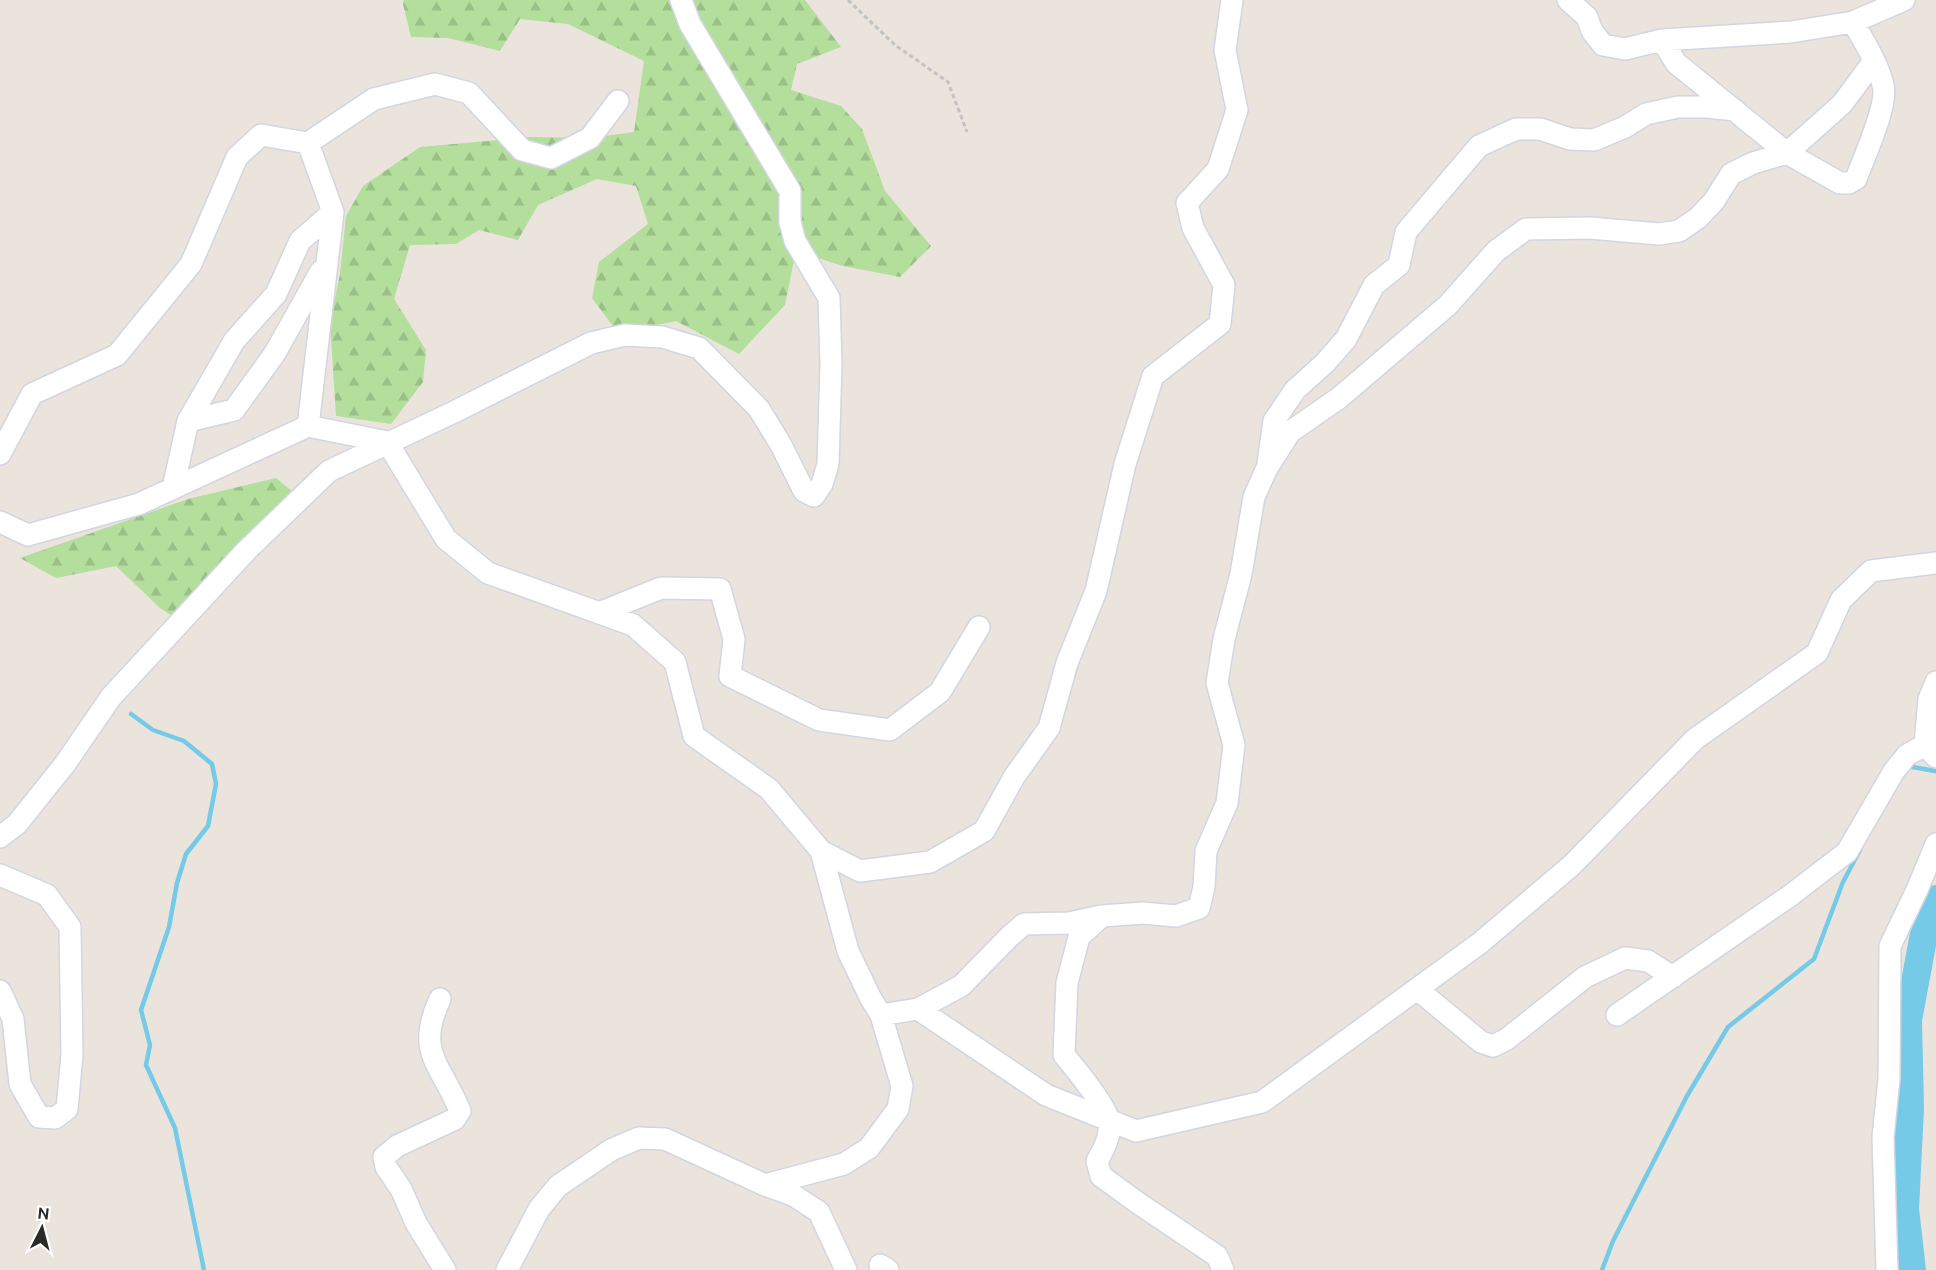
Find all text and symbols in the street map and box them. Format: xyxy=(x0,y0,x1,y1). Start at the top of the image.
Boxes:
north arrow xyxy=(12,1198,72,1258)
text: N xyxy=(37,1204,50,1223)

